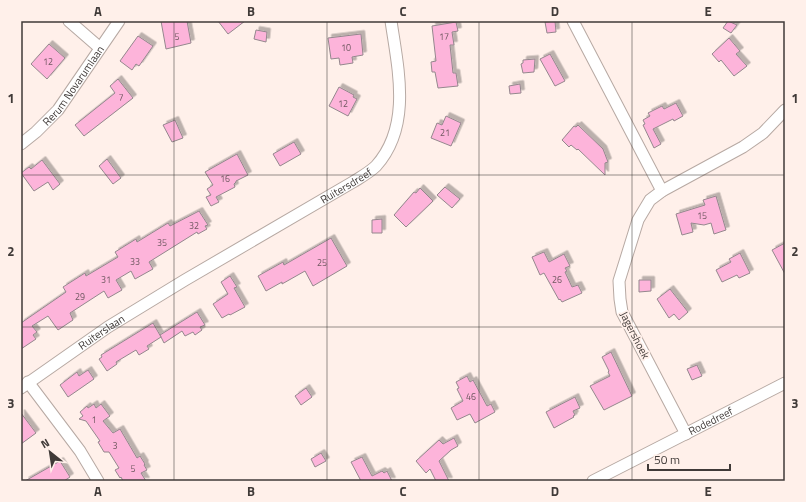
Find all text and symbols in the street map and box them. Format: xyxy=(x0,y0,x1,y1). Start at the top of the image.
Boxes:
text: A xyxy=(94,1,102,21)
text: B xyxy=(247,1,255,21)
text: C xyxy=(399,1,407,21)
text: D xyxy=(551,1,559,21)
text: E xyxy=(704,1,712,21)
house number: 5 xyxy=(174,30,180,43)
house number: 17 xyxy=(439,30,449,43)
house number: 10 xyxy=(341,41,351,54)
street label: Rerum Novarumlaan xyxy=(39,42,108,129)
house number: 12 xyxy=(43,55,53,68)
text: 1 xyxy=(7,88,15,108)
text: 1 xyxy=(791,88,799,108)
house number: 7 xyxy=(118,91,124,104)
house number: 12 xyxy=(338,97,348,110)
house number: 21 xyxy=(440,126,450,139)
street label: Ruitersdreef xyxy=(317,164,376,207)
house number: 16 xyxy=(220,172,230,185)
house number: 15 xyxy=(697,209,707,222)
house number: 32 xyxy=(189,219,199,232)
house number: 35 xyxy=(157,236,167,249)
text: 2 xyxy=(7,241,15,261)
text: 2 xyxy=(791,241,799,261)
house number: 33 xyxy=(130,255,140,268)
house number: 25 xyxy=(317,256,327,269)
house number: 31 xyxy=(101,273,111,286)
house number: 26 xyxy=(552,273,562,286)
house number: 29 xyxy=(75,290,85,303)
street label: Jagershoek xyxy=(616,308,654,362)
street label: Ruiterslaan xyxy=(75,311,128,353)
house number: 46 xyxy=(466,390,476,403)
text: 3 xyxy=(7,393,15,413)
text: 3 xyxy=(791,393,799,413)
street label: Rodedreef xyxy=(685,403,736,439)
house number: 1 xyxy=(91,413,97,426)
north arrow xyxy=(30,432,70,472)
text: N xyxy=(38,435,52,452)
house number: 3 xyxy=(112,439,118,452)
scale bar xyxy=(648,446,730,472)
text: 50 m xyxy=(654,450,680,469)
house number: 5 xyxy=(130,462,136,475)
text: A xyxy=(94,481,102,501)
text: B xyxy=(247,481,255,501)
text: C xyxy=(399,481,407,501)
text: D xyxy=(551,481,559,501)
text: E xyxy=(704,481,712,501)

